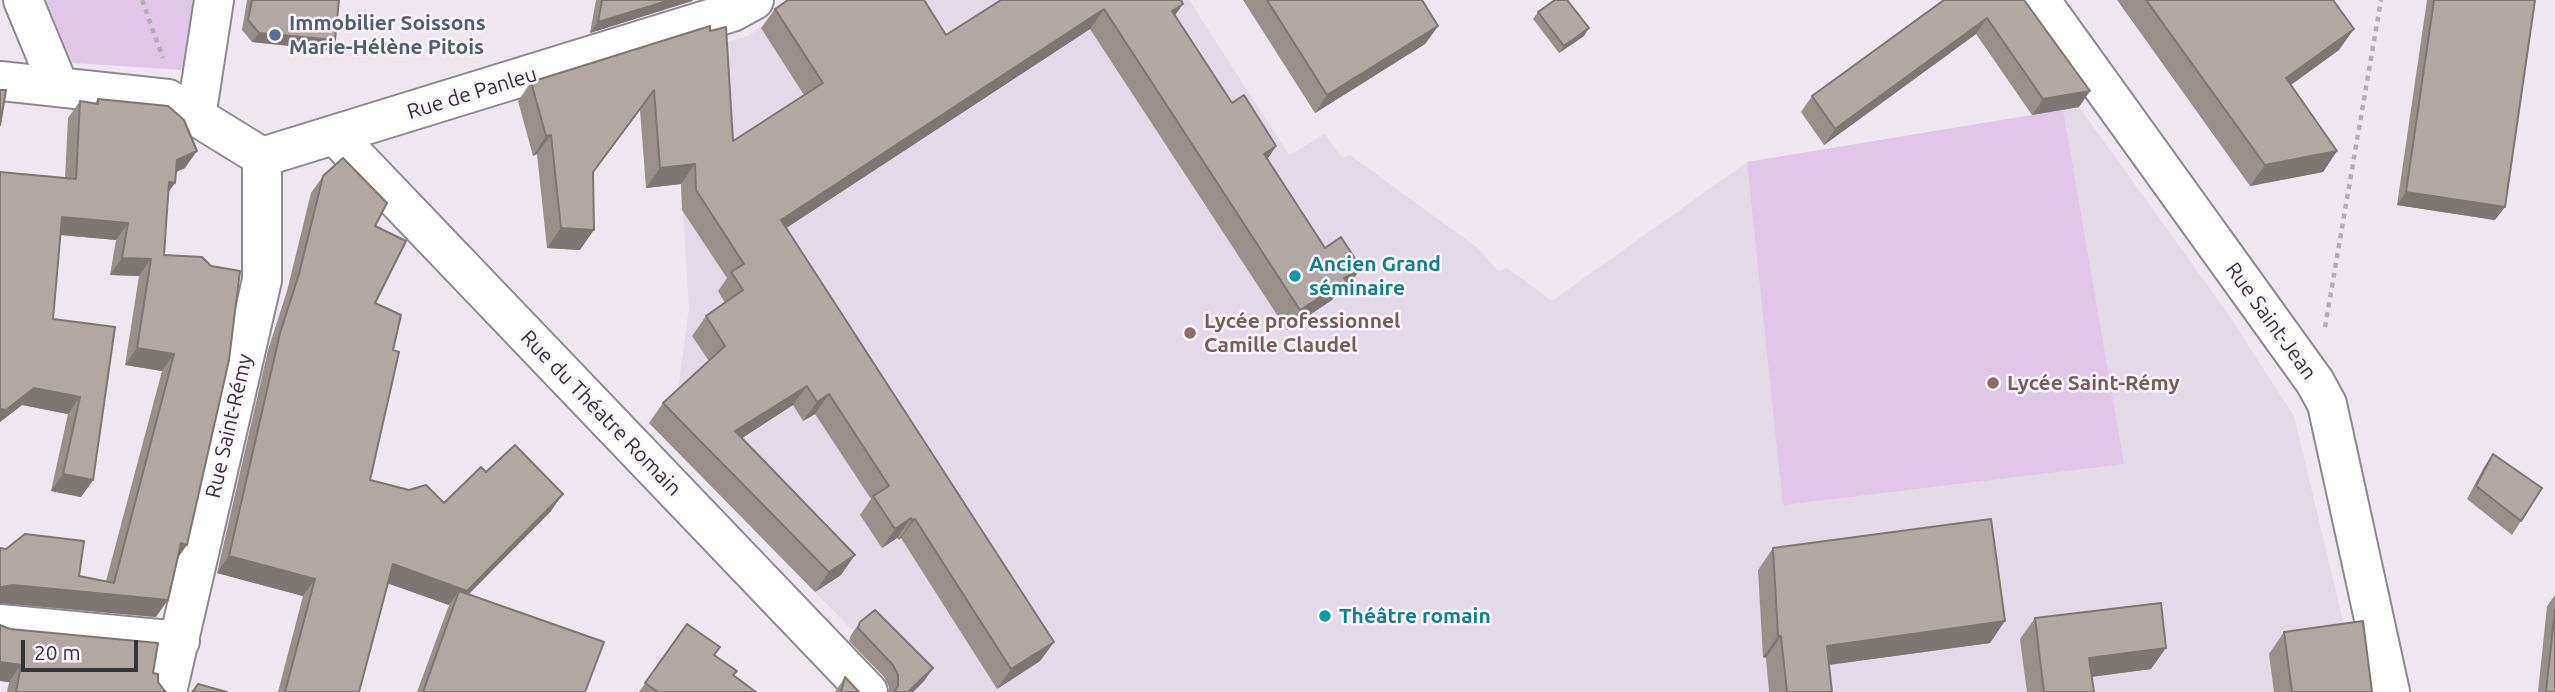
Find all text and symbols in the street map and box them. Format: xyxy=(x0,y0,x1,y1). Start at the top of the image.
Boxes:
place label: Immobilier Soissons Marie-Hélène Pitois xyxy=(289,10,486,60)
marker: Immobilier Soissons Marie-Hélène Pitois xyxy=(267,27,283,43)
street label: Rue de Panleu xyxy=(404,61,540,125)
place label: Ancien Grand séminaire xyxy=(1309,251,1441,301)
street label: Rue Saint-Jean xyxy=(2220,258,2322,384)
marker: Ancien Grand séminaire xyxy=(1287,268,1303,284)
place label: Lycée professionnel Camille Claudel xyxy=(1204,308,1400,358)
street label: Rue du Théatre Romain xyxy=(515,325,687,501)
marker: Lycée professionnel Camille Claudel xyxy=(1182,325,1198,341)
street label: Rue Saint-Rémy xyxy=(200,352,258,500)
place label: Lycée Saint-Rémy xyxy=(2007,370,2180,396)
marker: Lycée Saint-Rémy xyxy=(1985,375,2001,391)
place label: Théâtre romain xyxy=(1339,603,1491,629)
marker: Théâtre romain xyxy=(1317,608,1333,624)
scale bar xyxy=(24,626,142,670)
text: 20 m xyxy=(34,640,81,664)

